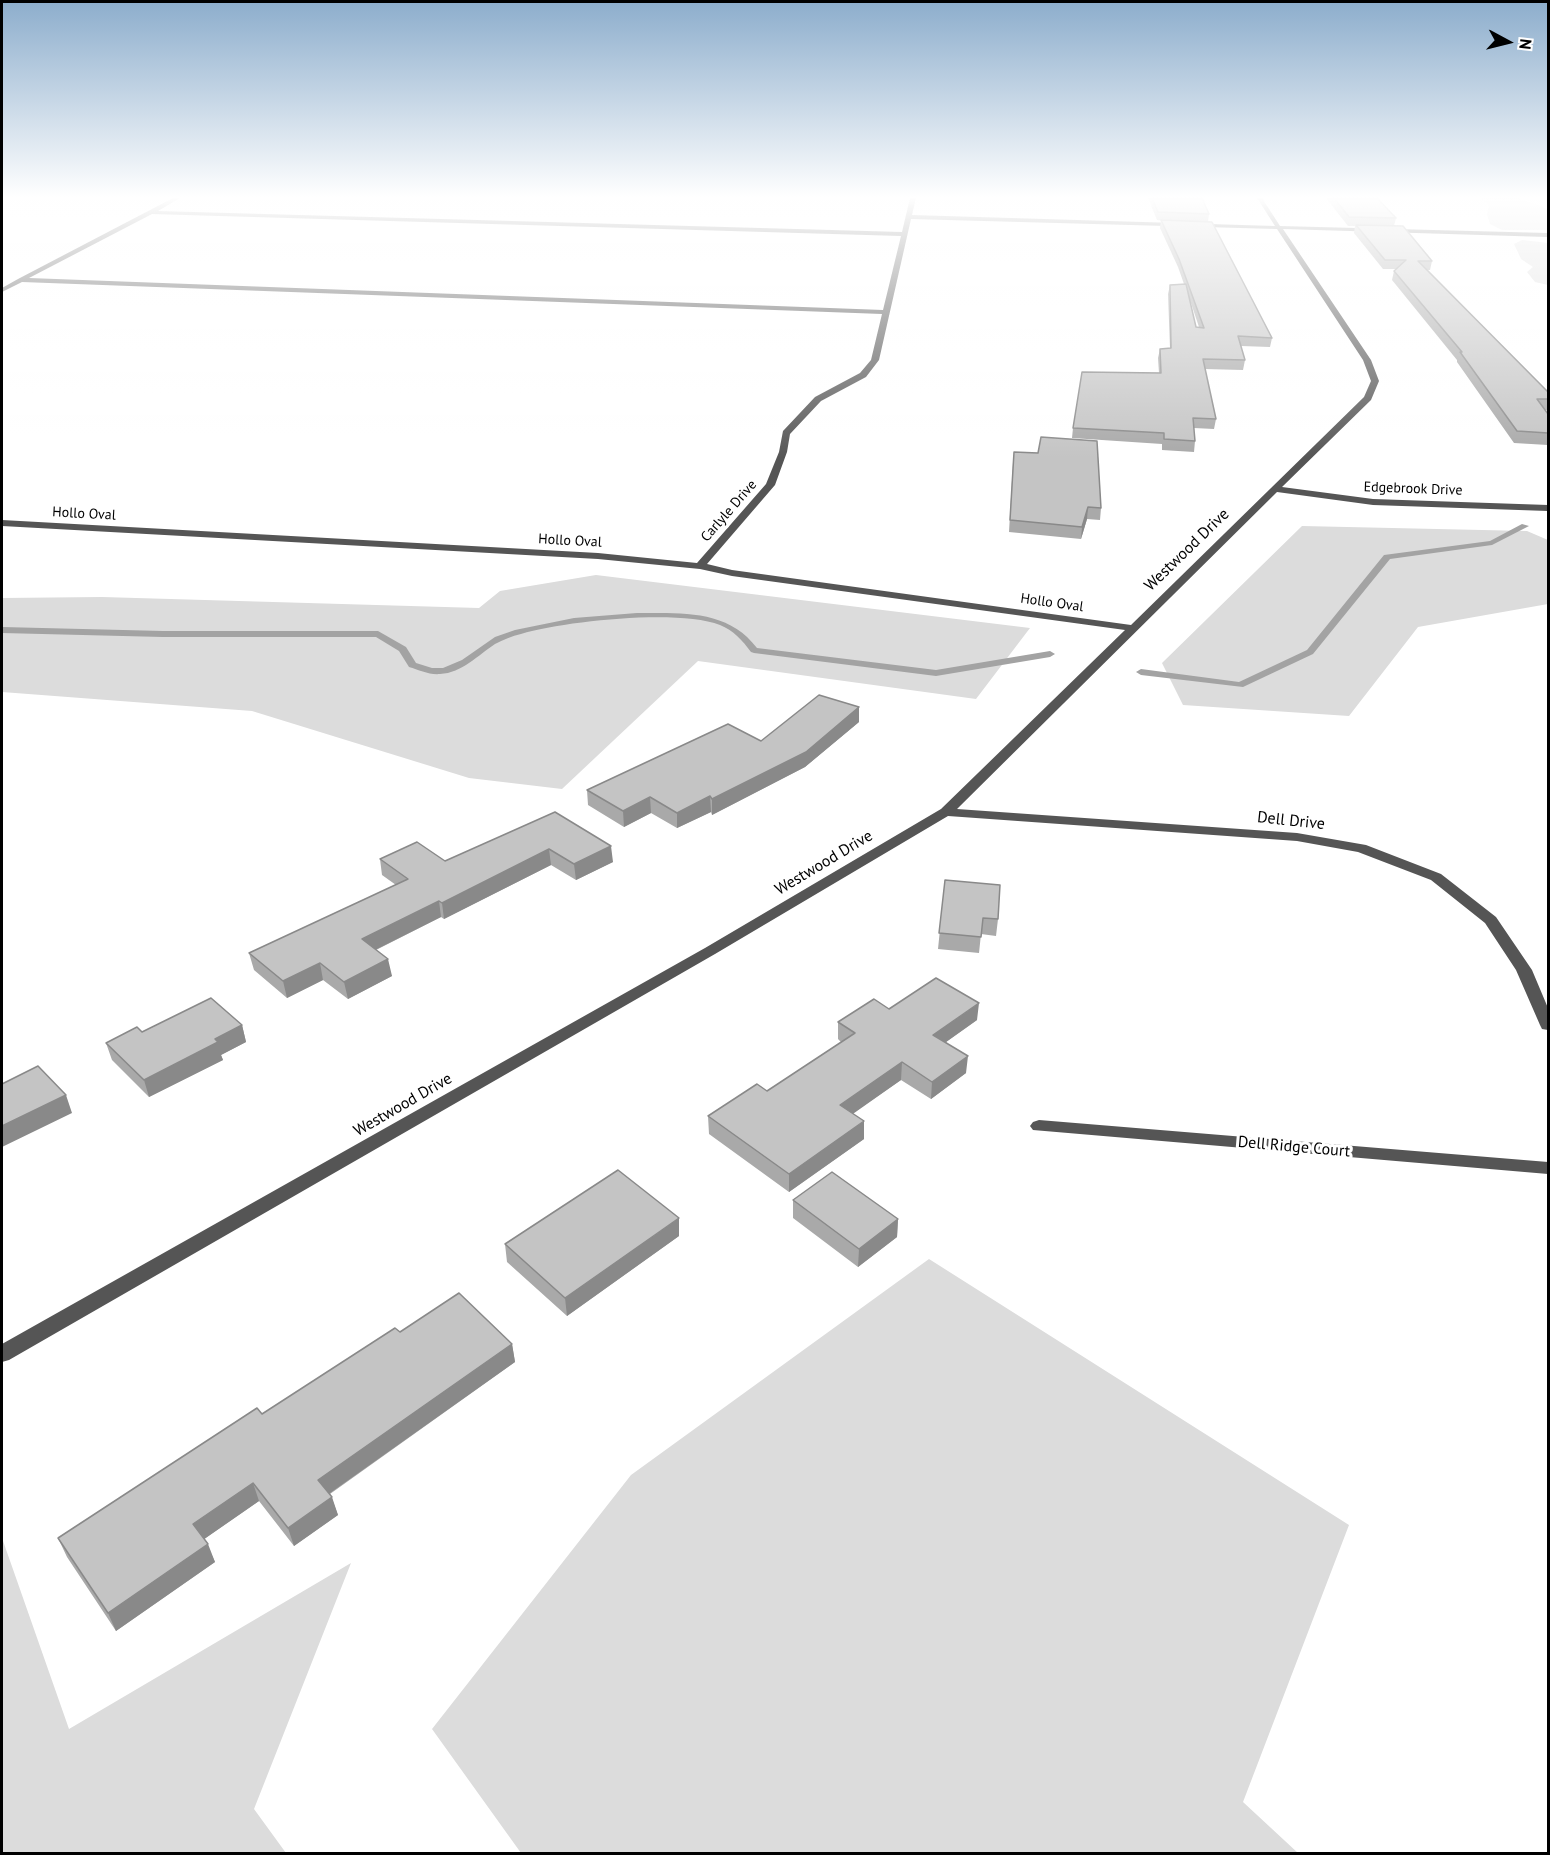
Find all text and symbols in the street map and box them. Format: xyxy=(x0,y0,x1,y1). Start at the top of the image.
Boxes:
north arrow xyxy=(1478,12,1538,72)
text: N xyxy=(1515,38,1536,51)
street label: Carlyle Drive xyxy=(698,477,760,545)
street label: Edgebrook Drive xyxy=(1363,479,1463,499)
street label: Hollo Oval xyxy=(52,504,116,524)
street label: Westwood Drive xyxy=(1141,505,1233,595)
street label: Hollo Oval xyxy=(538,531,602,551)
street label: Hollo Oval xyxy=(1019,590,1085,616)
street label: Dell Drive xyxy=(1256,808,1326,834)
street label: Westwood Drive xyxy=(772,826,876,900)
street label: Westwood Drive xyxy=(350,1069,456,1141)
street label: Dell Ridge Court xyxy=(1237,1133,1351,1161)

